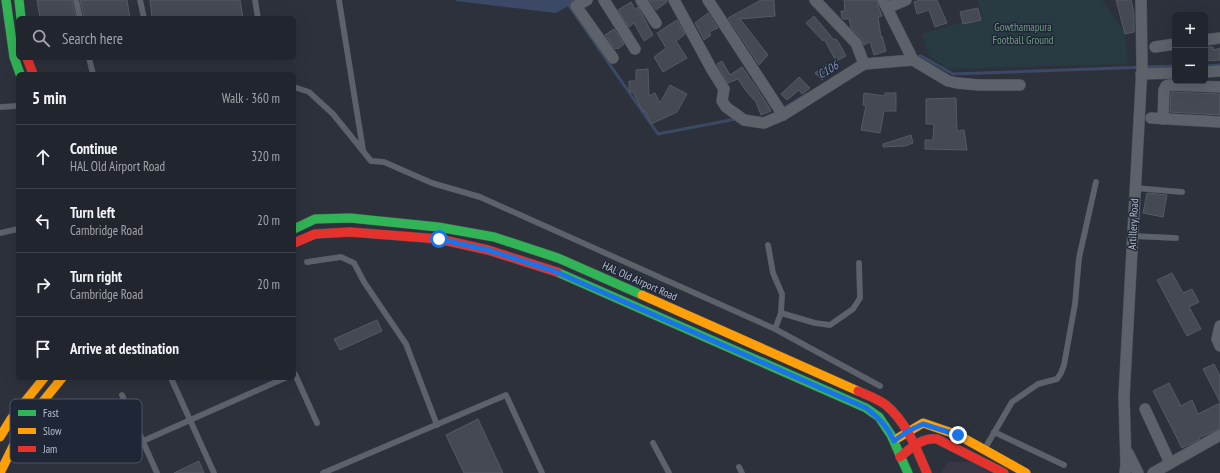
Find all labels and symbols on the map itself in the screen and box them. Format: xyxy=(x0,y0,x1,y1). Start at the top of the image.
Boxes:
park label: Gowthamapura Football Ground xyxy=(992,20,1054,47)
water label: C106 xyxy=(815,57,842,82)
street label: Artillery Road xyxy=(1125,198,1141,250)
route start xyxy=(430,230,448,248)
street label: HAL Old Airport Road xyxy=(600,258,680,304)
legend xyxy=(10,399,142,463)
text: Fast xyxy=(43,406,59,420)
text: Slow xyxy=(43,424,62,438)
route end xyxy=(949,426,967,444)
text: Jam xyxy=(42,442,57,456)

